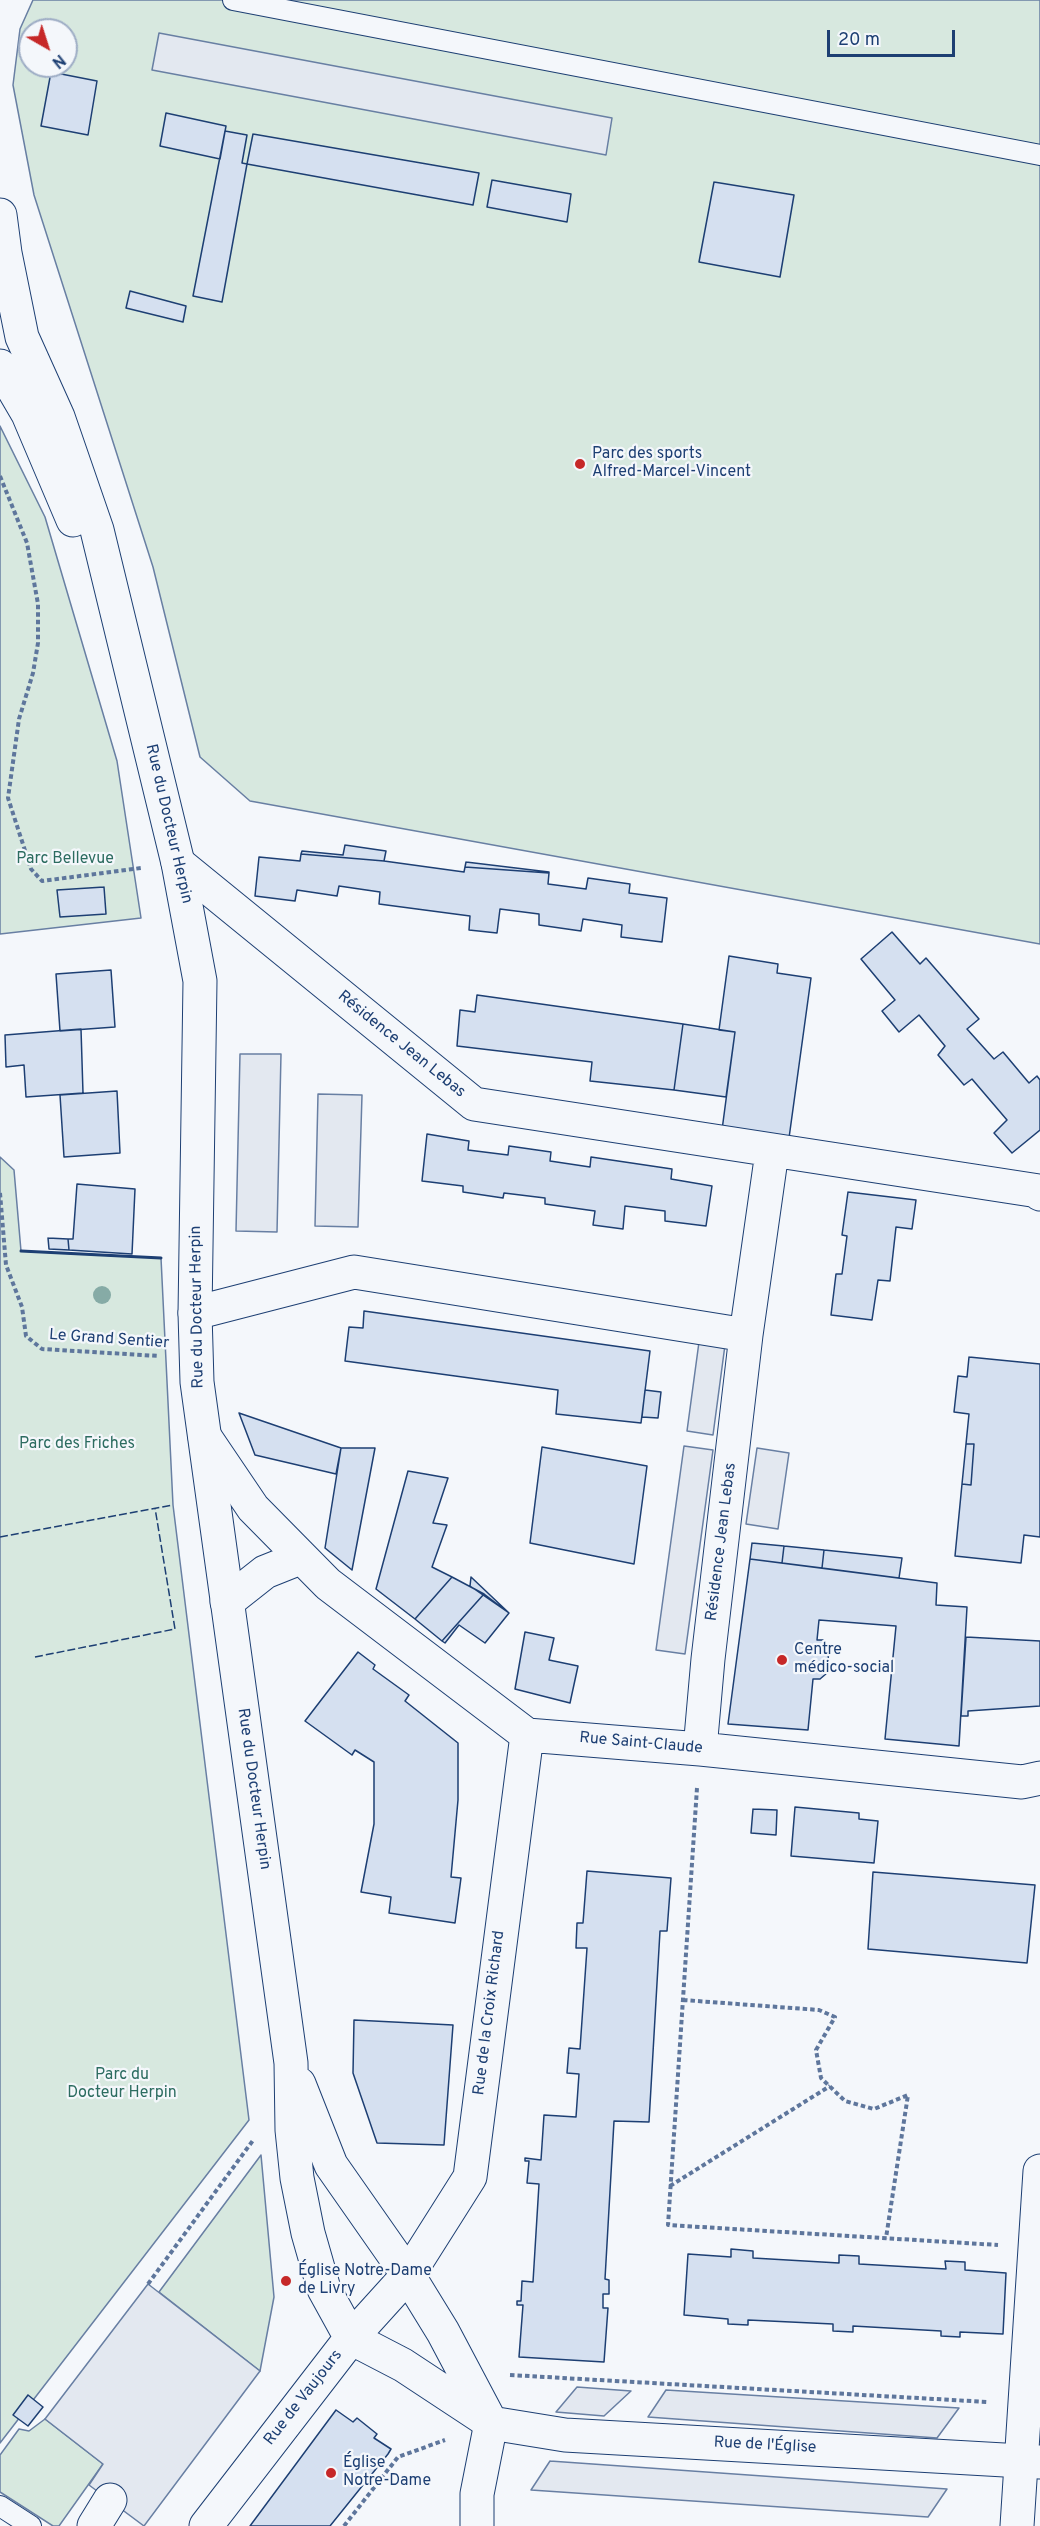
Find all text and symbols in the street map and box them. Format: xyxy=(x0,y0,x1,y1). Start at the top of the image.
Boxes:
north arrow xyxy=(18,18,78,78)
scale bar xyxy=(830,18,958,56)
text: 20 m xyxy=(838,29,880,52)
text: N xyxy=(47,49,69,72)
place label: Parc des sports Alfred-Marcel-Vincent xyxy=(592,445,751,483)
marker: Parc des sports Alfred-Marcel-Vincent xyxy=(573,457,587,471)
street label: Rue du Docteur Herpin xyxy=(140,742,196,906)
park label: Parc Bellevue xyxy=(16,850,114,870)
street label: Résidence Jean Lebas xyxy=(333,987,469,1103)
street label: Rue du Docteur Herpin xyxy=(187,1225,209,1389)
street label: Le Grand Sentier xyxy=(48,1326,170,1354)
park label: Parc des Friches xyxy=(19,1435,135,1455)
street label: Résidence Jean Lebas xyxy=(703,1462,741,1622)
place label: Centre médico-social xyxy=(794,1641,894,1679)
marker: Centre médico-social xyxy=(775,1653,789,1667)
street label: Rue du Docteur Herpin xyxy=(232,1707,274,1871)
street label: Rue Saint-Claude xyxy=(579,1729,703,1759)
street label: Rue de la Croix Richard xyxy=(470,1930,510,2096)
park label: Parc du Docteur Herpin xyxy=(67,2066,177,2104)
place label: Église Notre-Dame de Livry xyxy=(298,2262,432,2300)
marker: Église Notre-Dame de Livry xyxy=(279,2274,293,2288)
street label: Rue de Vaujours xyxy=(261,2346,347,2450)
street label: Rue de l'Église xyxy=(713,2434,817,2458)
place label: Église Notre-Dame xyxy=(343,2454,431,2492)
marker: Église Notre-Dame xyxy=(324,2466,338,2480)

